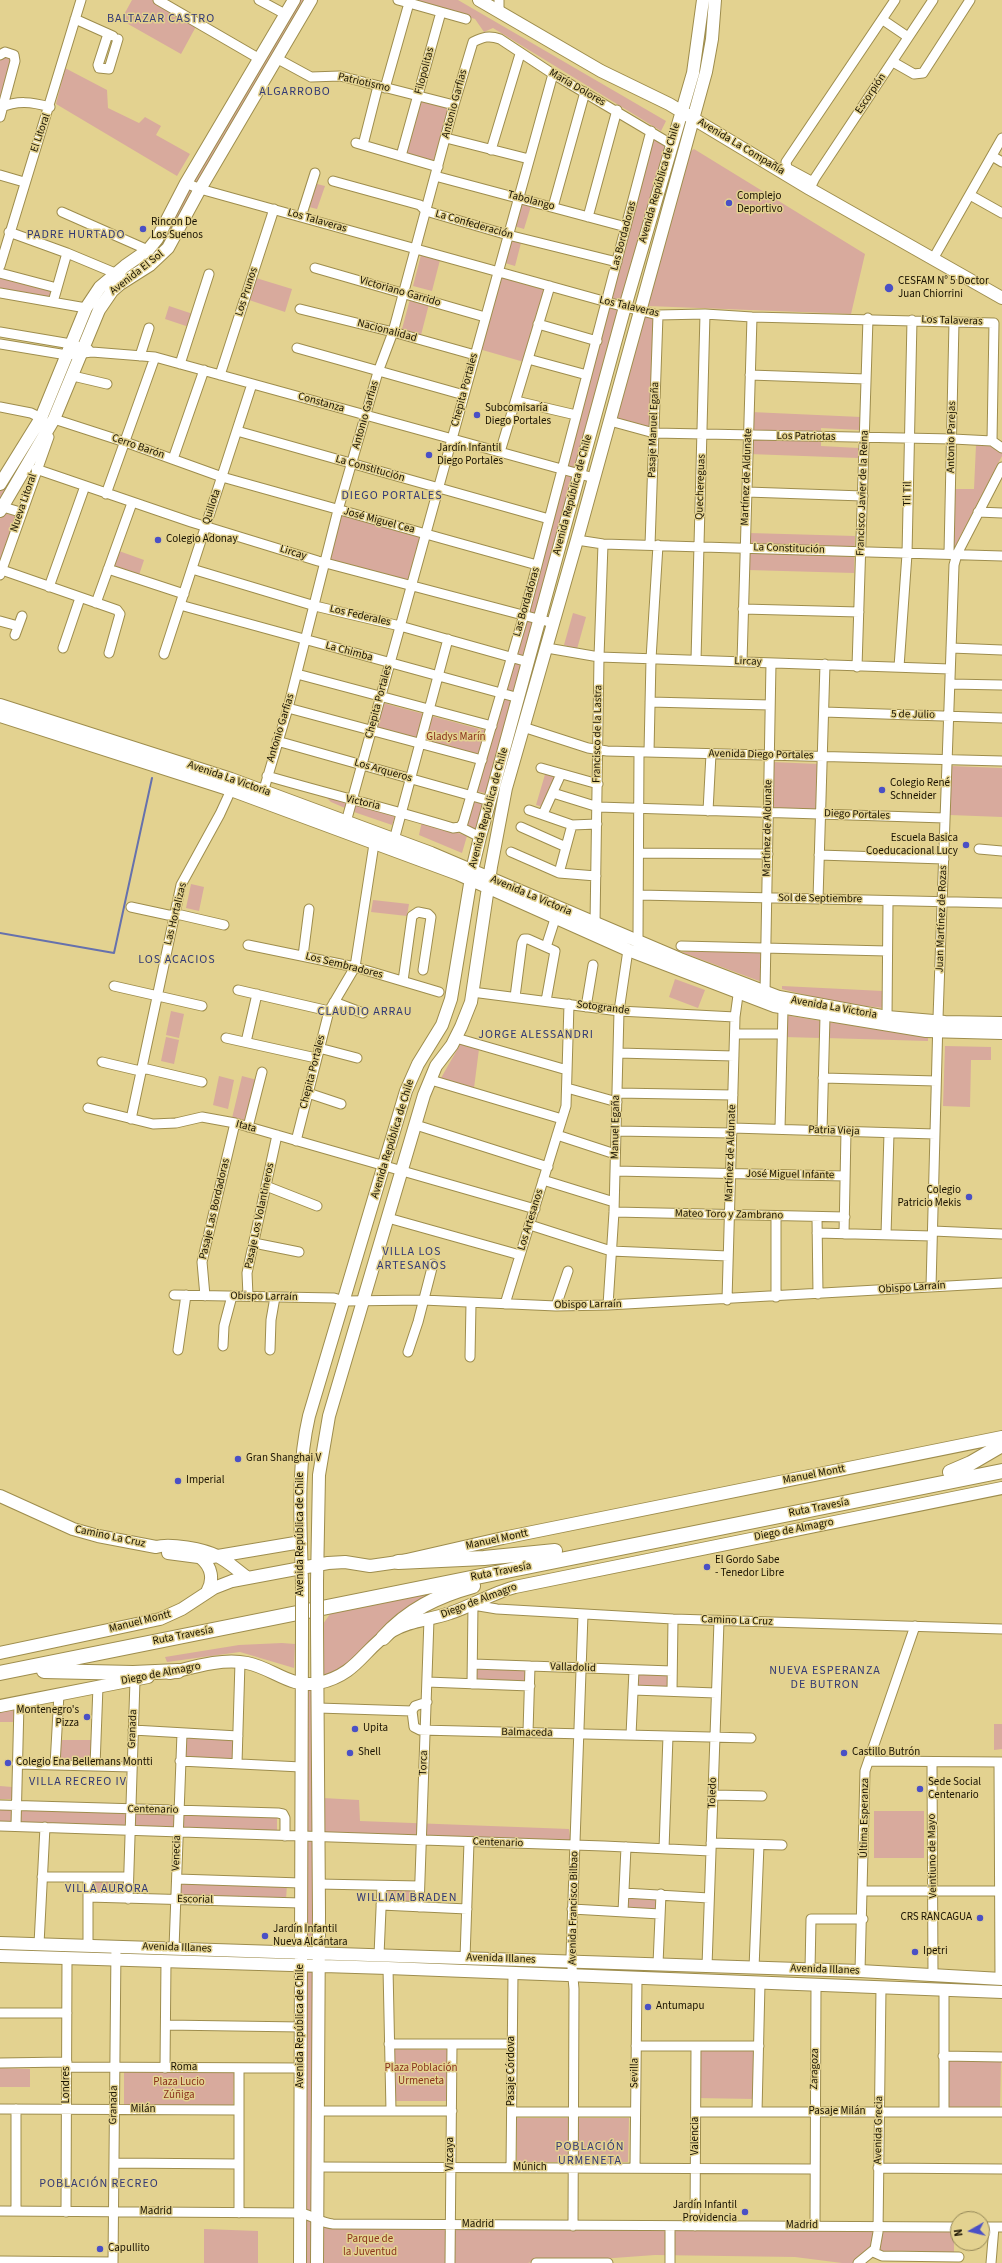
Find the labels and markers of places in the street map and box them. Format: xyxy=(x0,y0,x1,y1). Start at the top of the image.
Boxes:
place label: Complejo Deportivo xyxy=(737,190,783,216)
marker: Complejo Deportivo xyxy=(724,198,734,208)
place label: Rincon De Los Suenos xyxy=(151,216,203,242)
marker: Rincon De Los Suenos xyxy=(138,224,148,234)
place label: CESFAM N° 5 Doctor Juan Chiorrini xyxy=(898,275,989,301)
marker: CESFAM N° 5 Doctor Juan Chiorrini xyxy=(883,282,895,294)
place label: Subcomisaría Diego Portales xyxy=(485,402,551,428)
marker: Subcomisaría Diego Portales xyxy=(472,410,482,420)
place label: Jardín Infantil Diego Portales xyxy=(437,442,503,468)
marker: Jardín Infantil Diego Portales xyxy=(424,450,434,460)
place label: Colegio Adonay xyxy=(166,533,238,547)
marker: Colegio Adonay xyxy=(153,535,163,545)
place label: Colegio René Schneider xyxy=(890,777,950,803)
marker: Colegio René Schneider xyxy=(877,785,887,795)
place label: Escuela Basica Coeducacional Lucy xyxy=(866,832,958,858)
marker: Escuela Basica Coeducacional Lucy xyxy=(961,840,971,850)
place label: Colegio Patricio Mekis xyxy=(898,1184,961,1210)
marker: Colegio Patricio Mekis xyxy=(964,1192,974,1202)
place label: Gran Shanghai V xyxy=(246,1452,321,1466)
marker: Gran Shanghai V xyxy=(233,1454,243,1464)
place label: Imperial xyxy=(186,1474,224,1488)
marker: Imperial xyxy=(173,1476,183,1486)
place label: El Gordo Sabe - Tenedor Libre xyxy=(715,1554,784,1580)
marker: El Gordo Sabe - Tenedor Libre xyxy=(702,1562,712,1572)
place label: Montenegro's Pizza xyxy=(17,1704,79,1730)
marker: Montenegro's Pizza xyxy=(82,1712,92,1722)
place label: Upita xyxy=(363,1722,388,1736)
marker: Upita xyxy=(350,1724,360,1734)
place label: Shell xyxy=(358,1746,381,1760)
place label: Castillo Butrón xyxy=(852,1746,920,1760)
marker: Shell xyxy=(345,1748,355,1758)
marker: Castillo Butrón xyxy=(839,1748,849,1758)
place label: Colegio Ena Bellemans Montti xyxy=(16,1756,153,1770)
marker: Colegio Ena Bellemans Montti xyxy=(3,1758,13,1768)
place label: Sede Social Centenario xyxy=(928,1776,981,1802)
marker: Sede Social Centenario xyxy=(915,1784,925,1794)
place label: CRS RANCAGUA xyxy=(900,1911,972,1925)
marker: CRS RANCAGUA xyxy=(975,1913,985,1923)
place label: Jardín Infantil Nueva Alcántara xyxy=(273,1923,348,1949)
marker: Jardín Infantil Nueva Alcántara xyxy=(260,1931,270,1941)
place label: Ipetri xyxy=(923,1945,948,1959)
marker: Ipetri xyxy=(910,1947,920,1957)
place label: Antumapu xyxy=(656,2000,704,2014)
marker: Antumapu xyxy=(643,2002,653,2012)
place label: Jardín Infantil Providencia xyxy=(673,2199,737,2225)
marker: Jardín Infantil Providencia xyxy=(740,2207,750,2217)
place label: Capullito xyxy=(108,2242,150,2256)
marker: Capullito xyxy=(95,2244,105,2254)

